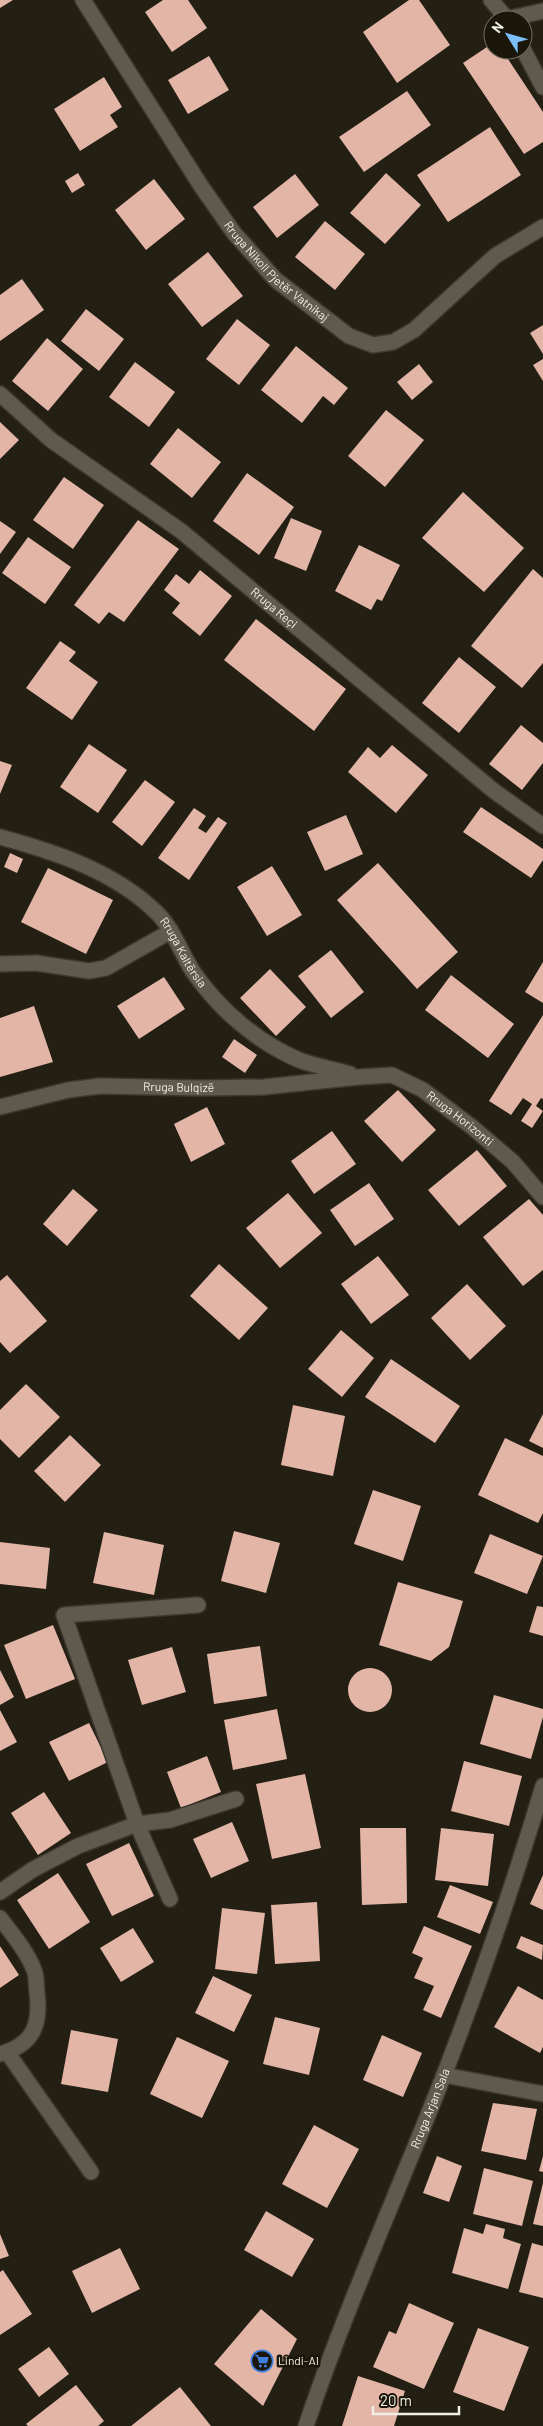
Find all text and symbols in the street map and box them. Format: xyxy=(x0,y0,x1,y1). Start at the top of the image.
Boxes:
north arrow xyxy=(483,10,533,60)
text: N xyxy=(488,18,507,36)
street label: Rruga Nikoll Pjetër Vatnikaj xyxy=(222,218,332,324)
street label: Rruga Reçi xyxy=(248,584,301,631)
street label: Rruga Kaltërsia xyxy=(158,914,210,990)
street label: Rruga Bulqizë xyxy=(143,1079,214,1094)
street label: Rruga Horizonti xyxy=(424,1087,497,1148)
street label: Rruga Arjan Sala xyxy=(407,2066,452,2150)
supermarket icon: Lindi-Al xyxy=(250,2349,274,2373)
place label: Lindi-Al xyxy=(278,2353,319,2367)
scale bar xyxy=(373,2384,459,2416)
text: 20 m xyxy=(380,2391,412,2409)

